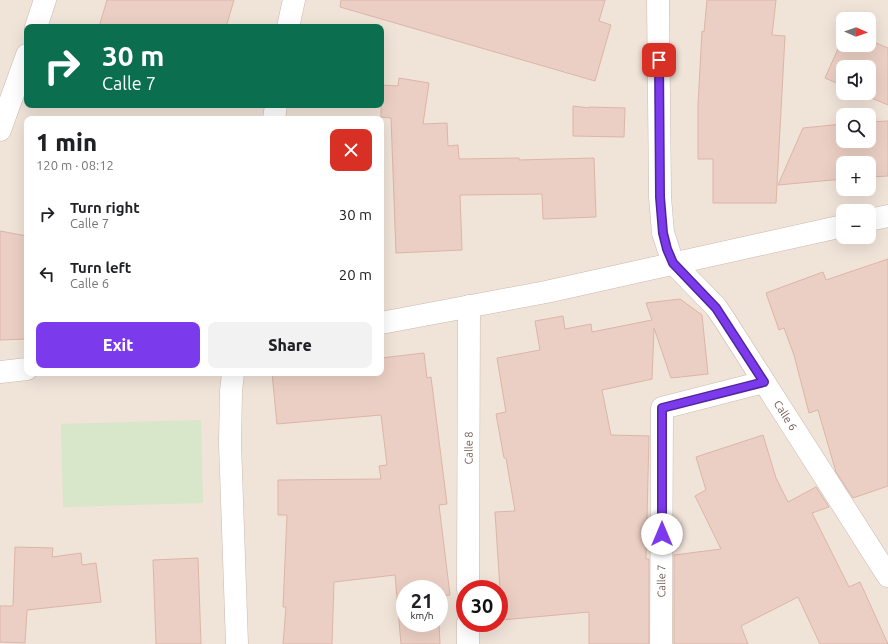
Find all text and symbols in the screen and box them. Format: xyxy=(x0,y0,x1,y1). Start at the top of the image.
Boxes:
north arrow xyxy=(836,12,876,52)
map controls xyxy=(836,12,876,244)
icon: right xyxy=(36,40,88,92)
text: 30 m xyxy=(102,40,164,71)
pin xyxy=(642,43,676,77)
icon: arrive xyxy=(648,49,670,71)
button: sound xyxy=(836,60,876,100)
text: Calle 7 xyxy=(102,73,156,93)
button: search xyxy=(836,108,876,148)
text: 1 min xyxy=(36,129,97,156)
button: close xyxy=(330,129,372,171)
button: + xyxy=(836,156,876,196)
text: 120 m · 08:12 xyxy=(36,158,114,172)
text: Turn right xyxy=(70,199,140,216)
icon: right xyxy=(36,203,58,225)
button: − xyxy=(836,204,876,244)
text: 30 m xyxy=(339,206,372,223)
text: Calle 7 xyxy=(70,216,109,230)
text: Turn left xyxy=(70,259,131,276)
icon: left xyxy=(36,263,58,285)
text: 20 m xyxy=(339,266,372,283)
text: Calle 6 xyxy=(70,276,109,290)
button: Exit xyxy=(36,322,200,368)
button: Share xyxy=(208,322,372,368)
street label: Calle 6 xyxy=(772,398,799,432)
street label: Calle 8 xyxy=(462,431,475,465)
position arrow xyxy=(641,513,683,555)
street label: Calle 7 xyxy=(655,564,667,598)
speed limit sign: 30 xyxy=(456,580,508,632)
text: 21 xyxy=(411,589,433,612)
text: km/h xyxy=(410,610,434,621)

